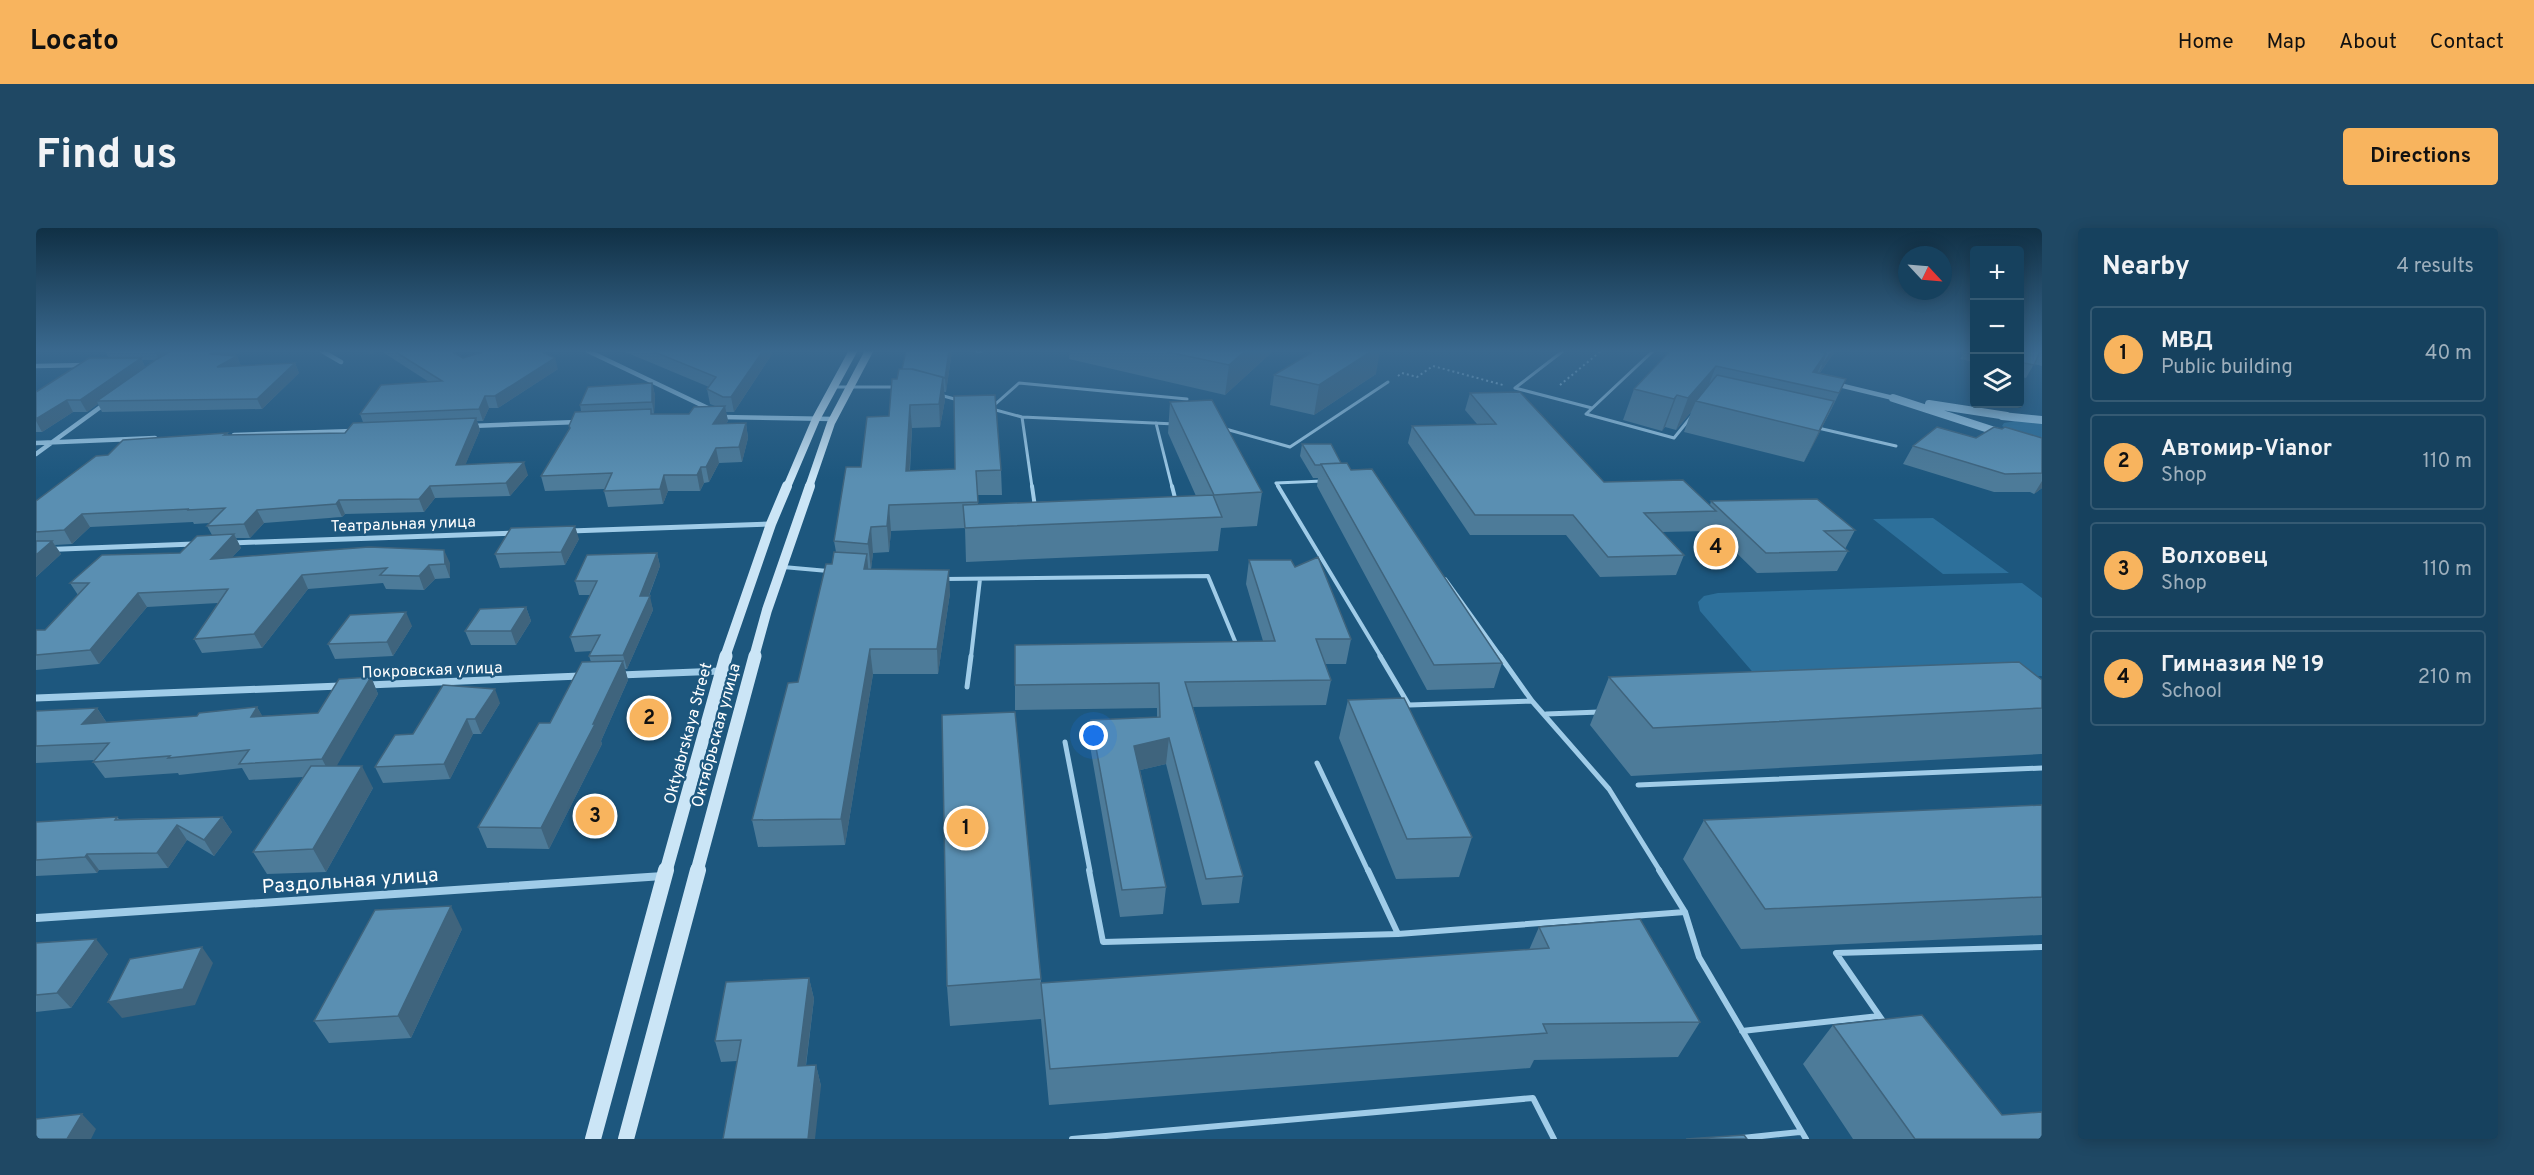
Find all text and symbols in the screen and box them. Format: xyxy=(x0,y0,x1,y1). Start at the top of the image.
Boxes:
text: Locato xyxy=(30,24,119,60)
text: Home xyxy=(2178,29,2234,56)
text: Map xyxy=(2267,29,2306,56)
text: About xyxy=(2339,29,2397,56)
text: Contact xyxy=(2430,29,2504,56)
button: Directions xyxy=(2343,128,2498,185)
text: Find us xyxy=(36,130,177,183)
north arrow xyxy=(1898,246,1952,300)
map controls xyxy=(1970,246,2024,408)
button: + xyxy=(1970,246,2024,300)
text: Nearby xyxy=(2102,251,2190,284)
text: 4 results xyxy=(2397,254,2474,280)
button: − xyxy=(1970,300,2024,354)
text: МВД xyxy=(2161,328,2213,355)
text: 1 xyxy=(2120,341,2128,367)
text: 40 m xyxy=(2425,341,2472,367)
button: layers xyxy=(1970,354,2024,408)
text: Public building xyxy=(2161,355,2293,381)
text: Автомир-Vianor xyxy=(2161,436,2332,463)
text: 2 xyxy=(2117,449,2130,475)
text: 110 m xyxy=(2423,449,2472,475)
text: Shop xyxy=(2161,463,2207,489)
street label: Театральная улица xyxy=(330,512,476,538)
pin: 4 xyxy=(1696,524,1736,570)
text: Волховец xyxy=(2161,544,2268,571)
text: 3 xyxy=(2118,557,2130,583)
text: 110 m xyxy=(2423,557,2472,583)
text: Shop xyxy=(2161,571,2207,597)
text: Гимназия № 19 xyxy=(2161,652,2324,679)
street label: Покровская улица xyxy=(361,659,503,683)
street label: Oktyabrskaya Street xyxy=(660,661,717,806)
street label: Октябрьская улица xyxy=(688,661,746,810)
text: 4 xyxy=(2117,665,2130,691)
text: 210 m xyxy=(2418,665,2472,691)
text: School xyxy=(2161,679,2222,705)
pin: 2 xyxy=(630,696,668,740)
your location xyxy=(1079,721,1108,750)
pin: 3 xyxy=(576,794,614,838)
pin: 1 xyxy=(946,806,986,850)
street label: Раздольная улица xyxy=(261,863,439,901)

